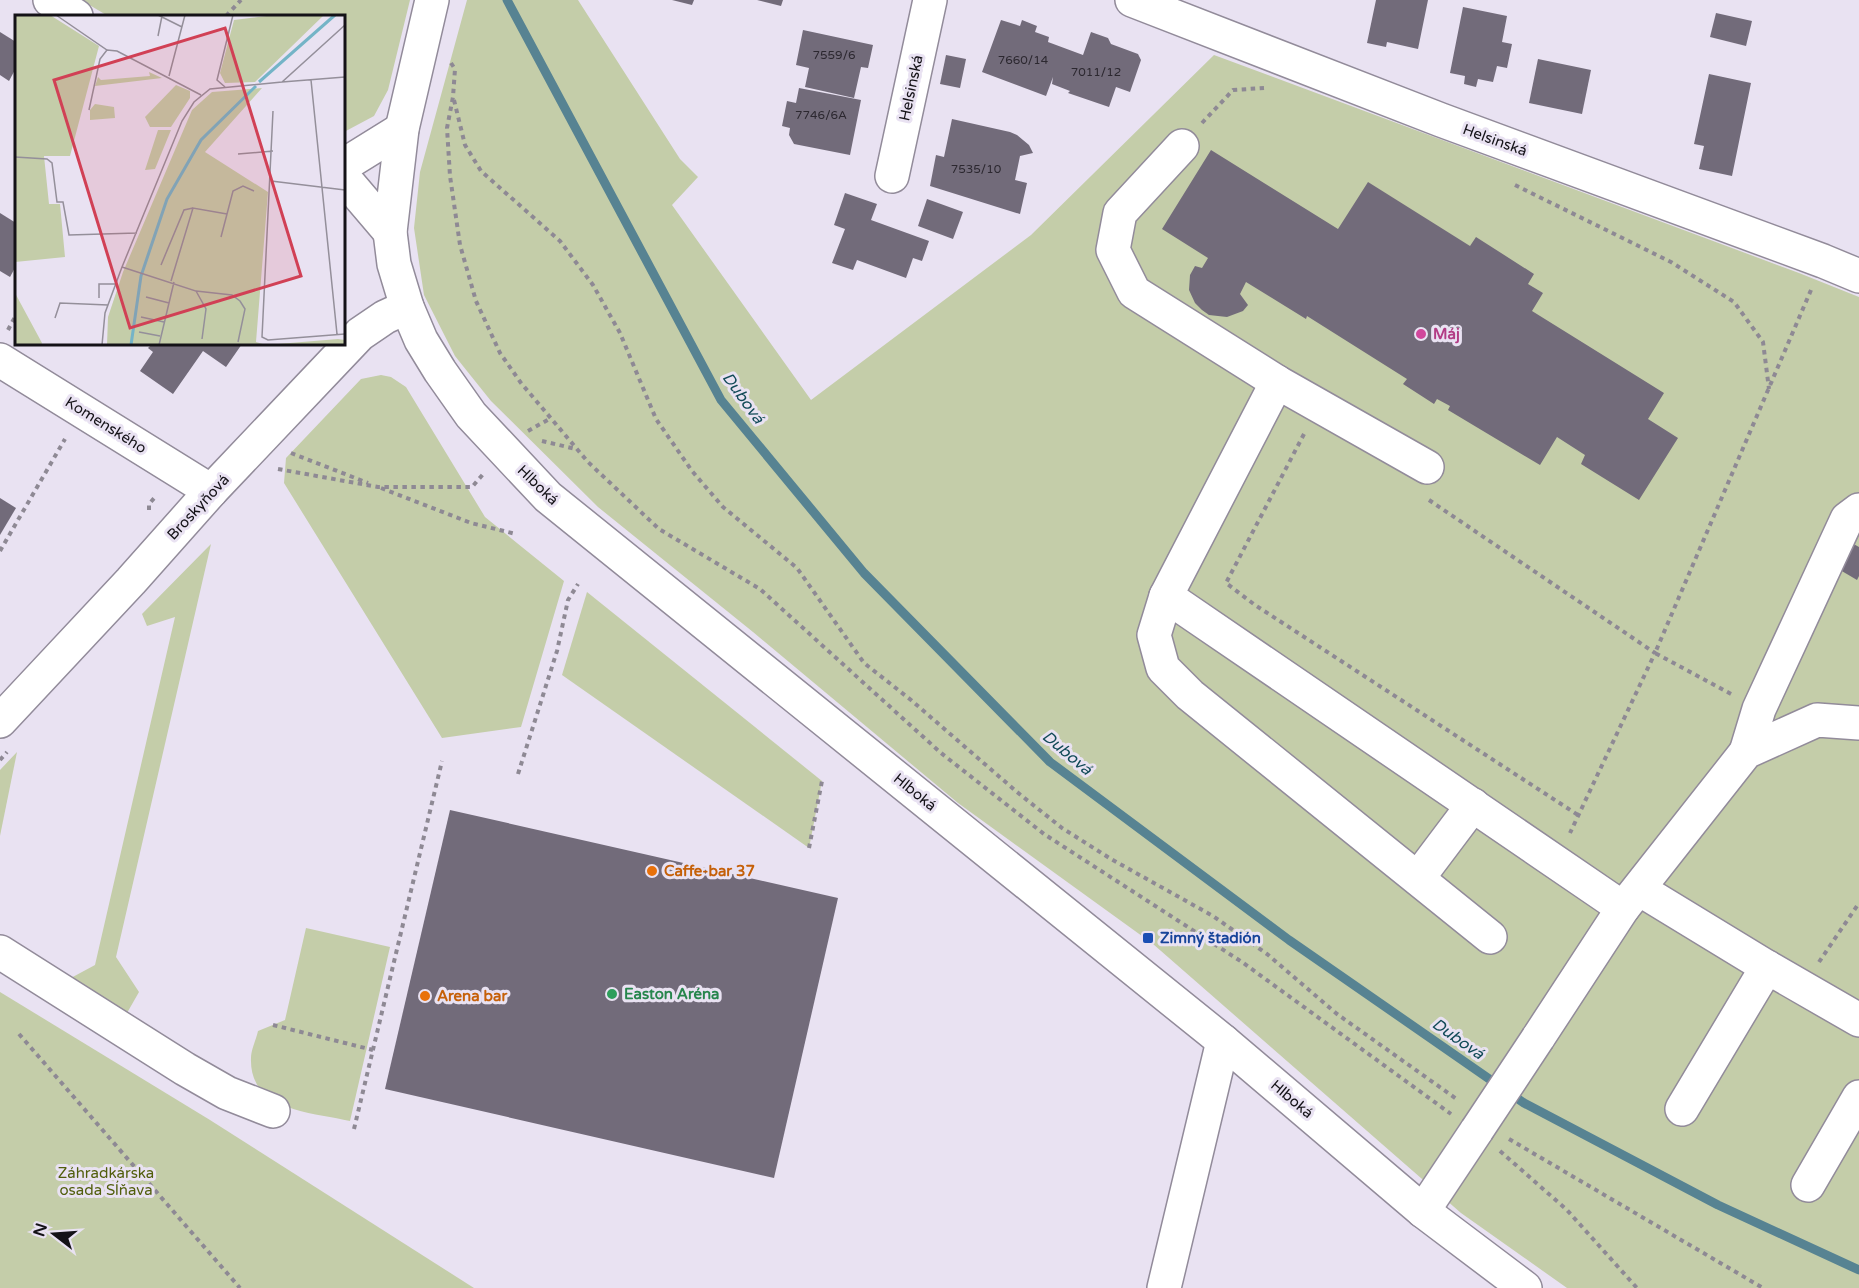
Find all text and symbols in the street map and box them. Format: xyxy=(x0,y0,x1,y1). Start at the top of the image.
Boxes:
inset map xyxy=(15,15,345,345)
house number: 7559/6 xyxy=(813,48,856,62)
street label: Helsinská xyxy=(895,53,927,123)
house number: 7660/14 xyxy=(998,53,1049,67)
house number: 7011/12 xyxy=(1071,65,1121,79)
house number: 7746/6A xyxy=(795,108,847,122)
street label: Helsinská xyxy=(1460,120,1530,160)
house number: 7535/10 xyxy=(951,162,1002,176)
place label: Máj xyxy=(1433,325,1460,344)
marker: Máj xyxy=(1414,327,1428,341)
water label: Dubová xyxy=(718,368,769,428)
street label: Komenského xyxy=(62,393,150,457)
street label: Hlboká xyxy=(514,461,562,509)
street label: Broskyňová xyxy=(163,471,233,543)
water label: Dubová xyxy=(1038,726,1097,780)
street label: Hlboká xyxy=(890,769,940,815)
place label: Caffe-bar 37 xyxy=(664,862,755,880)
marker: Caffe-bar 37 xyxy=(645,864,659,878)
place label: Zimný štadión xyxy=(1160,929,1261,948)
marker: Zimný štadión xyxy=(1141,931,1155,945)
place label: Easton Aréna xyxy=(624,985,720,1003)
place label: Arena bar xyxy=(437,987,507,1005)
marker: Easton Aréna xyxy=(605,987,619,1001)
marker: Arena bar xyxy=(418,989,432,1003)
water label: Dubová xyxy=(1428,1014,1489,1065)
street label: Hlboká xyxy=(1267,1076,1317,1122)
park label: Záhradkárska osada Sĺňava xyxy=(58,1164,154,1199)
north arrow xyxy=(24,1204,84,1264)
text: N xyxy=(29,1221,52,1239)

